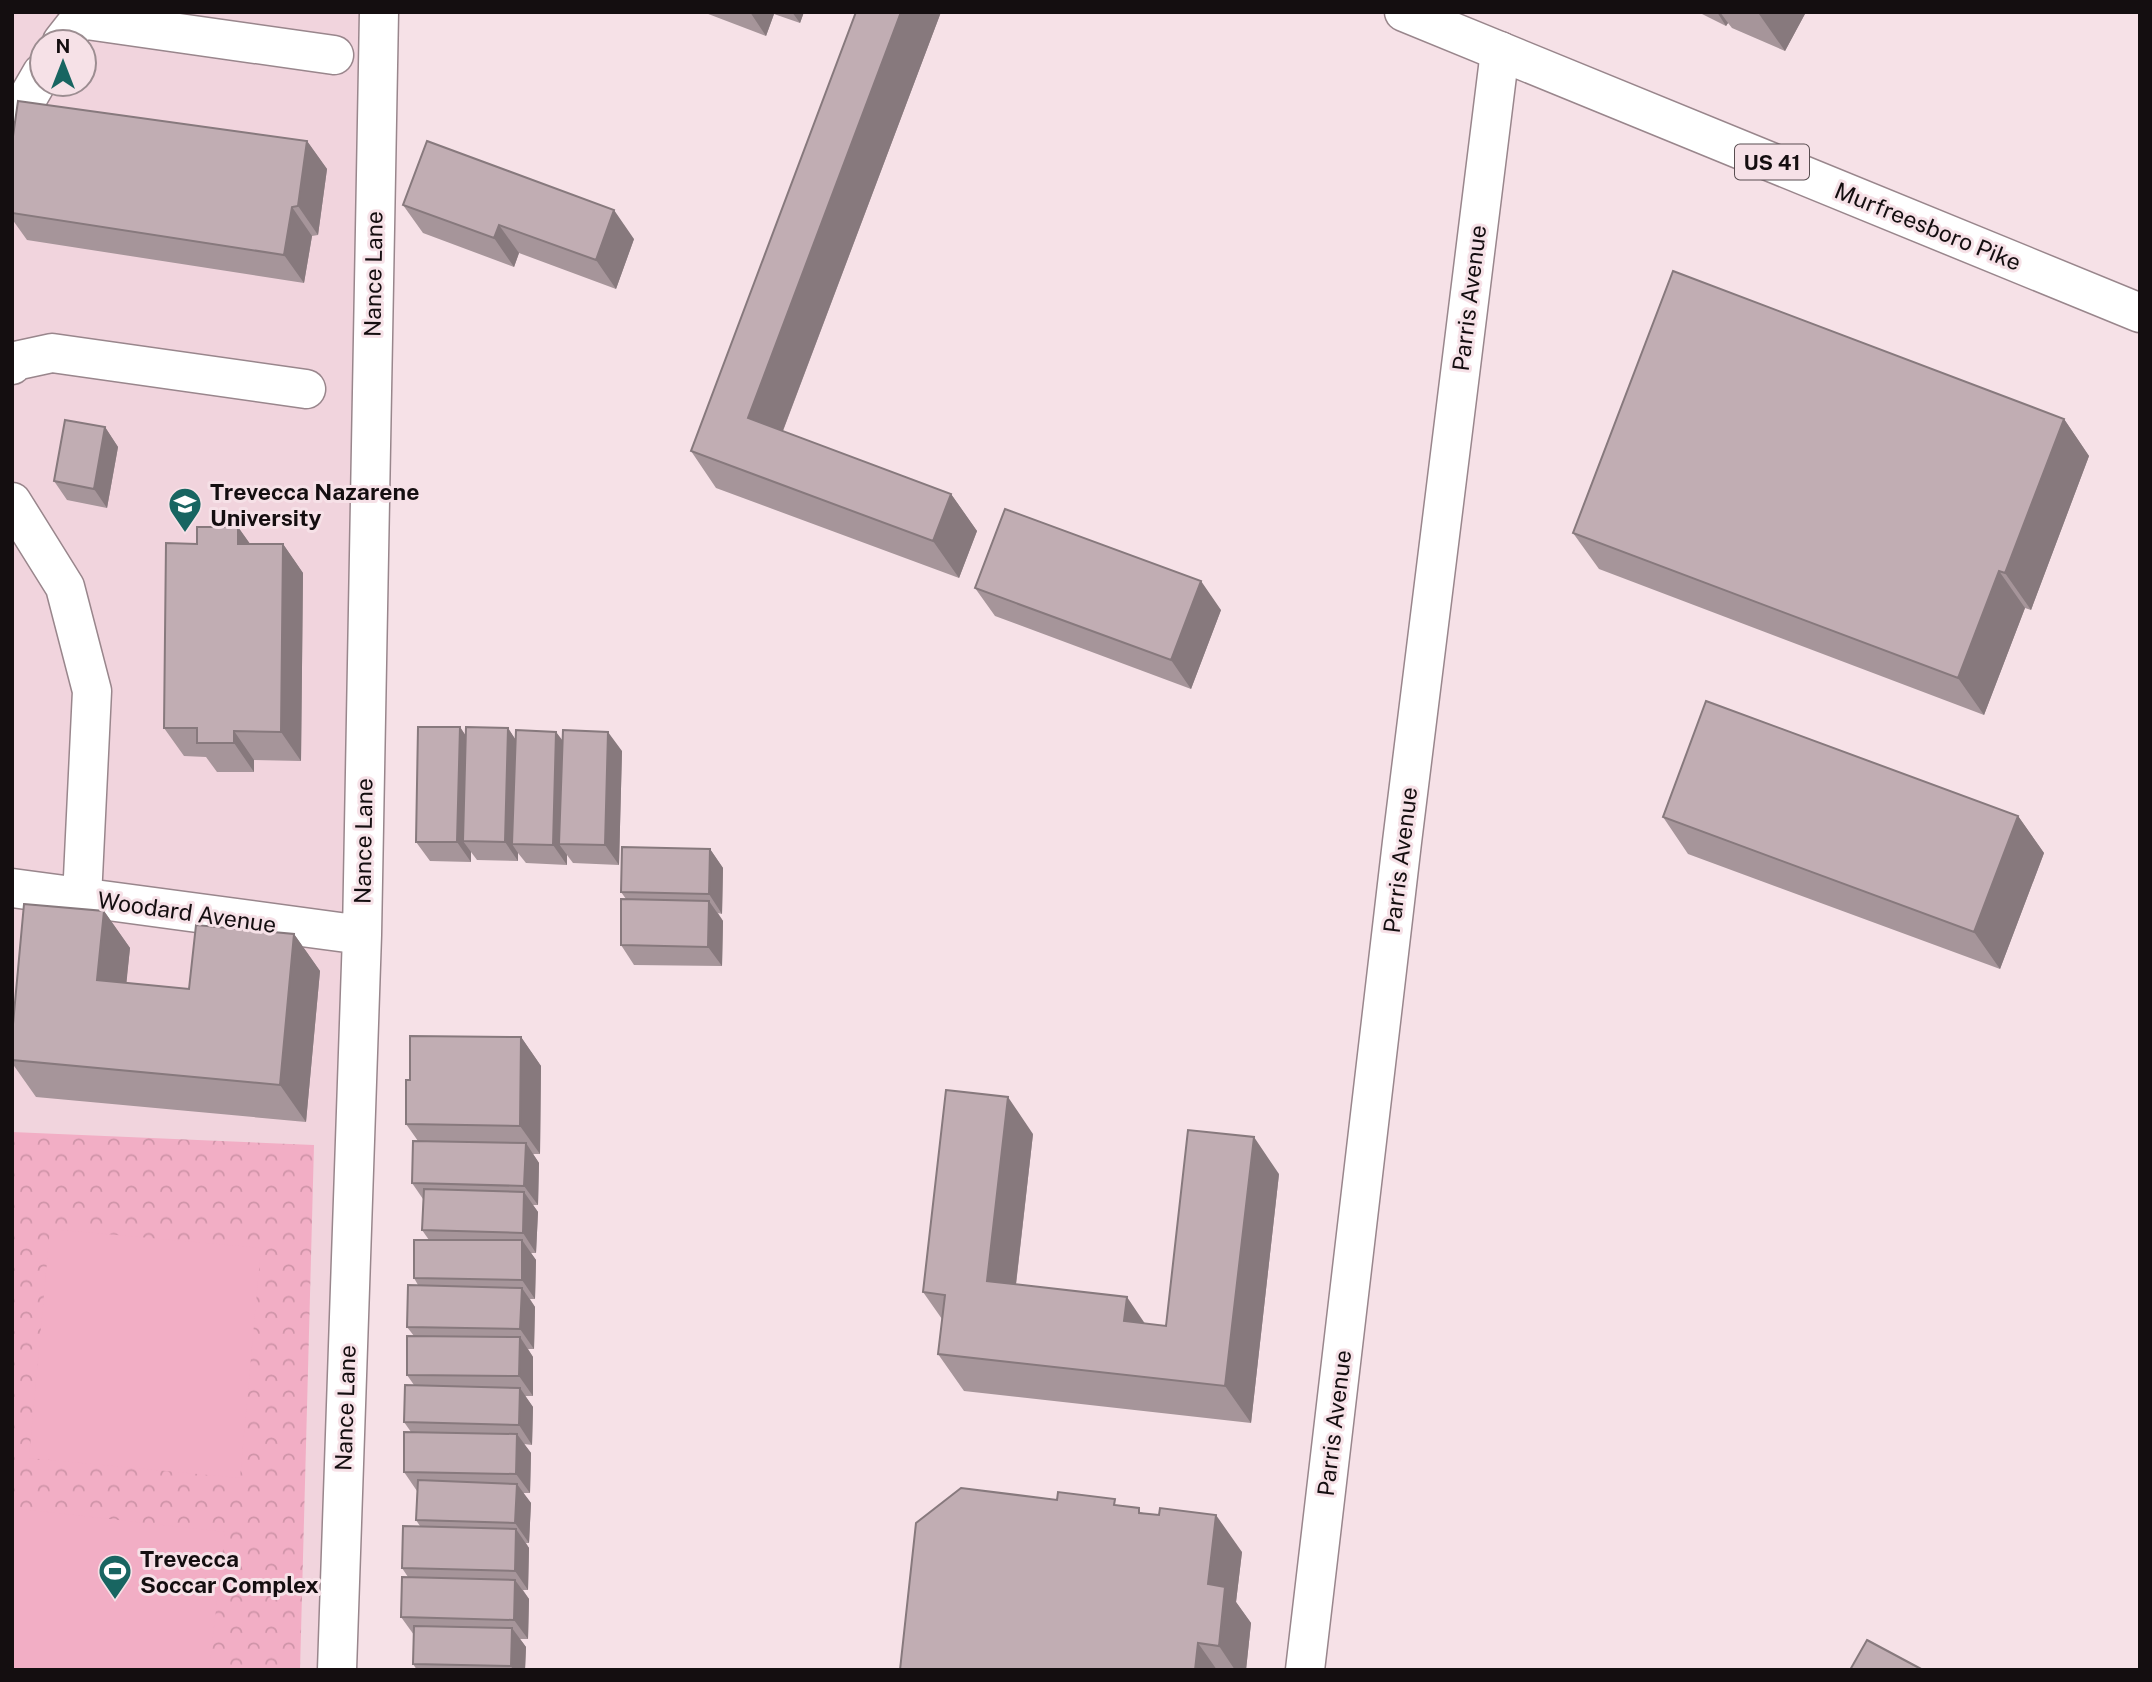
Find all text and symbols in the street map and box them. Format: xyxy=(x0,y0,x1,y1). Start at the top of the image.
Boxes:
north arrow xyxy=(28,28,98,98)
text: N xyxy=(56,35,70,57)
road number: US 41 xyxy=(1735,144,1809,180)
street label: Murfreesboro Pike xyxy=(1831,176,2025,276)
street label: Nance Lane xyxy=(358,211,388,337)
street label: Parris Avenue xyxy=(1447,223,1491,373)
place label: Trevecca Nazarene University xyxy=(210,478,420,531)
school or university icon: Trevecca Nazarene University xyxy=(166,485,204,534)
street label: Nance Lane xyxy=(348,778,378,904)
street label: Parris Avenue xyxy=(1378,785,1422,935)
street label: Woodard Avenue xyxy=(96,886,278,938)
street label: Nance Lane xyxy=(329,1345,361,1471)
street label: Parris Avenue xyxy=(1312,1348,1356,1498)
place label: Trevecca Soccar Complex xyxy=(140,1545,319,1598)
sports icon: Trevecca Soccar Complex xyxy=(96,1552,134,1601)

